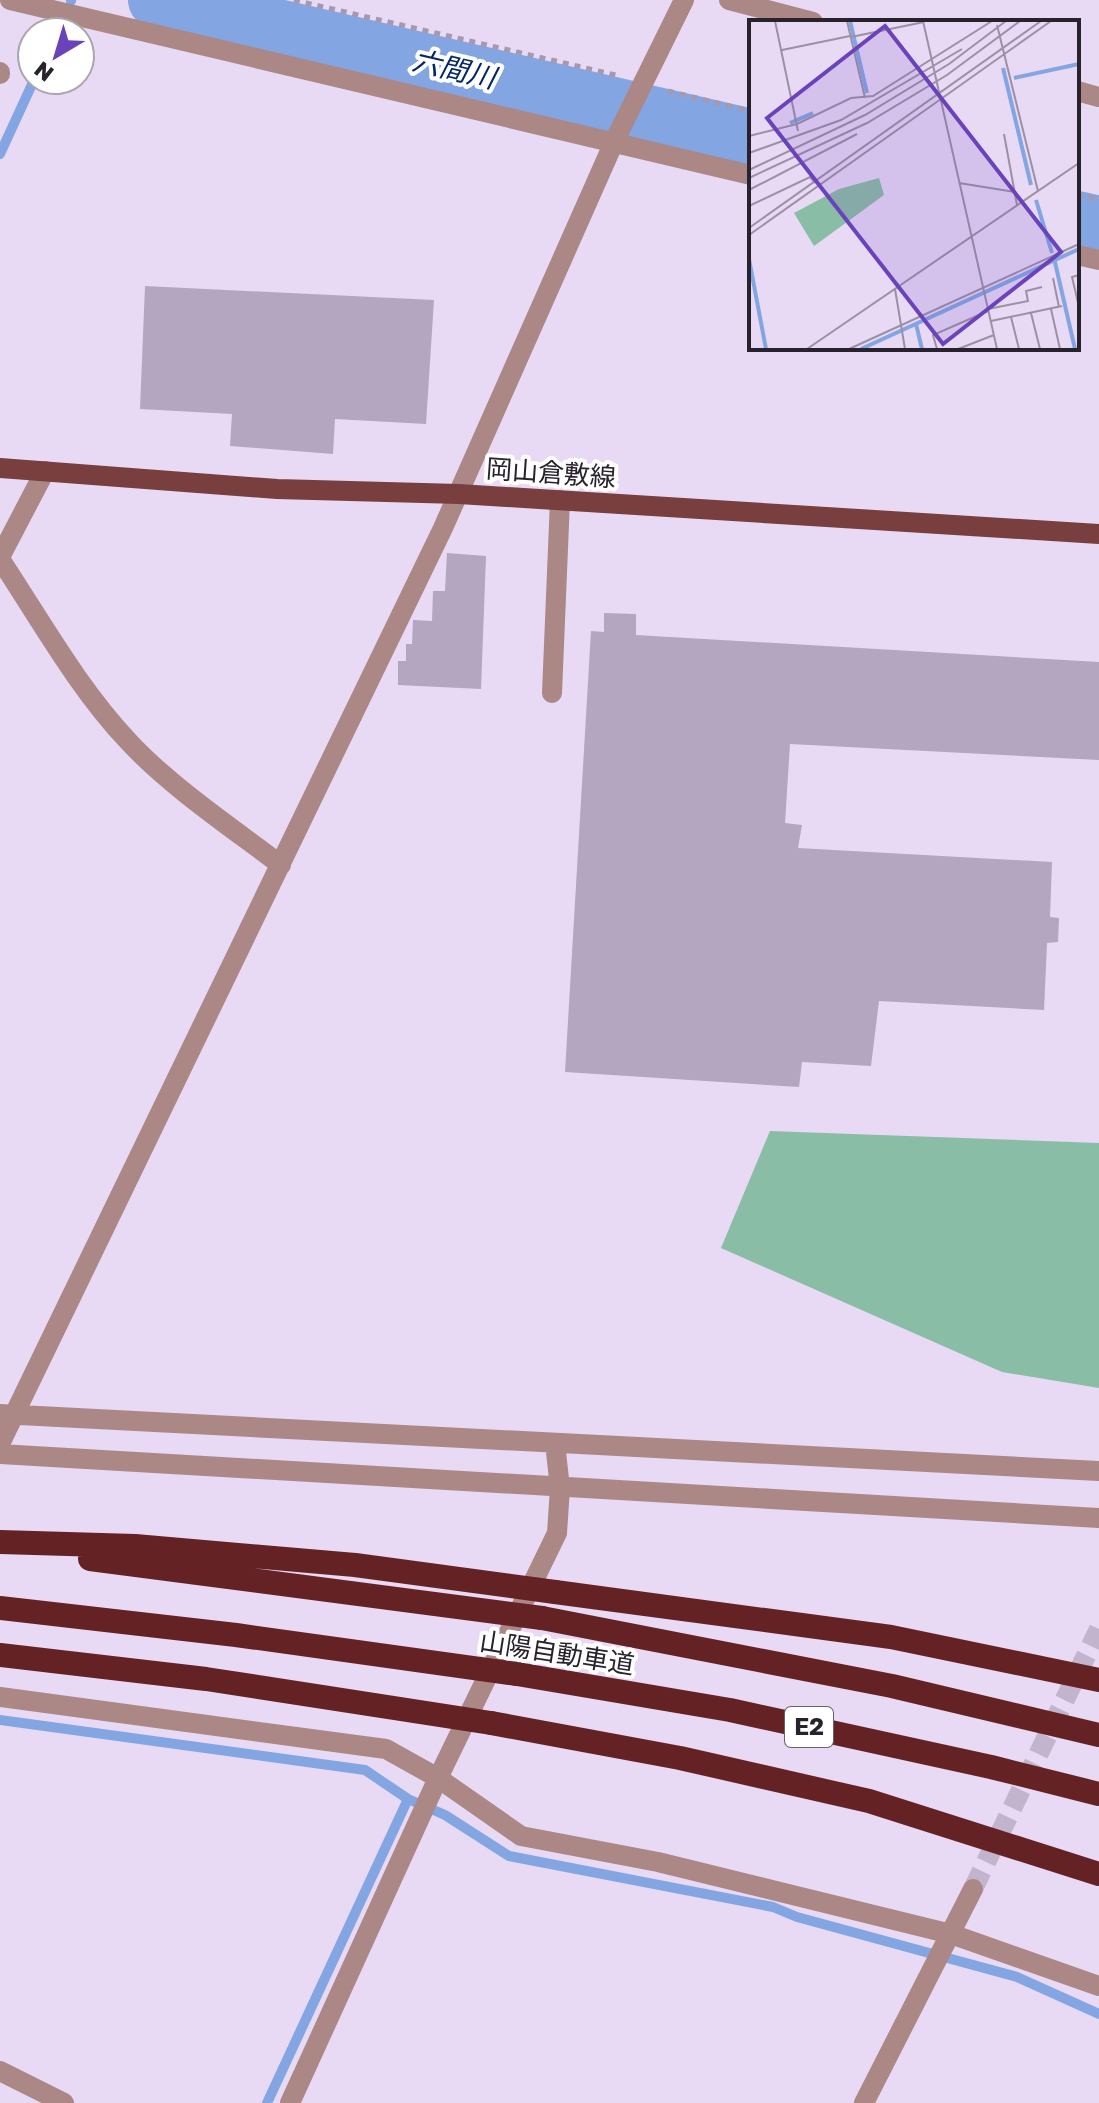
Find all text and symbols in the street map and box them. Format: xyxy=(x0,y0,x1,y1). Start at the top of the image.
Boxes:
north arrow xyxy=(16,16,96,96)
inset map xyxy=(749,20,1079,350)
water label: 六間川 xyxy=(409,43,502,95)
text: N xyxy=(28,56,58,88)
street label: 岡山倉敷線 xyxy=(485,453,617,492)
street label: 山陽自動車道 xyxy=(478,1625,637,1680)
road number: E2 xyxy=(785,1707,833,1747)

